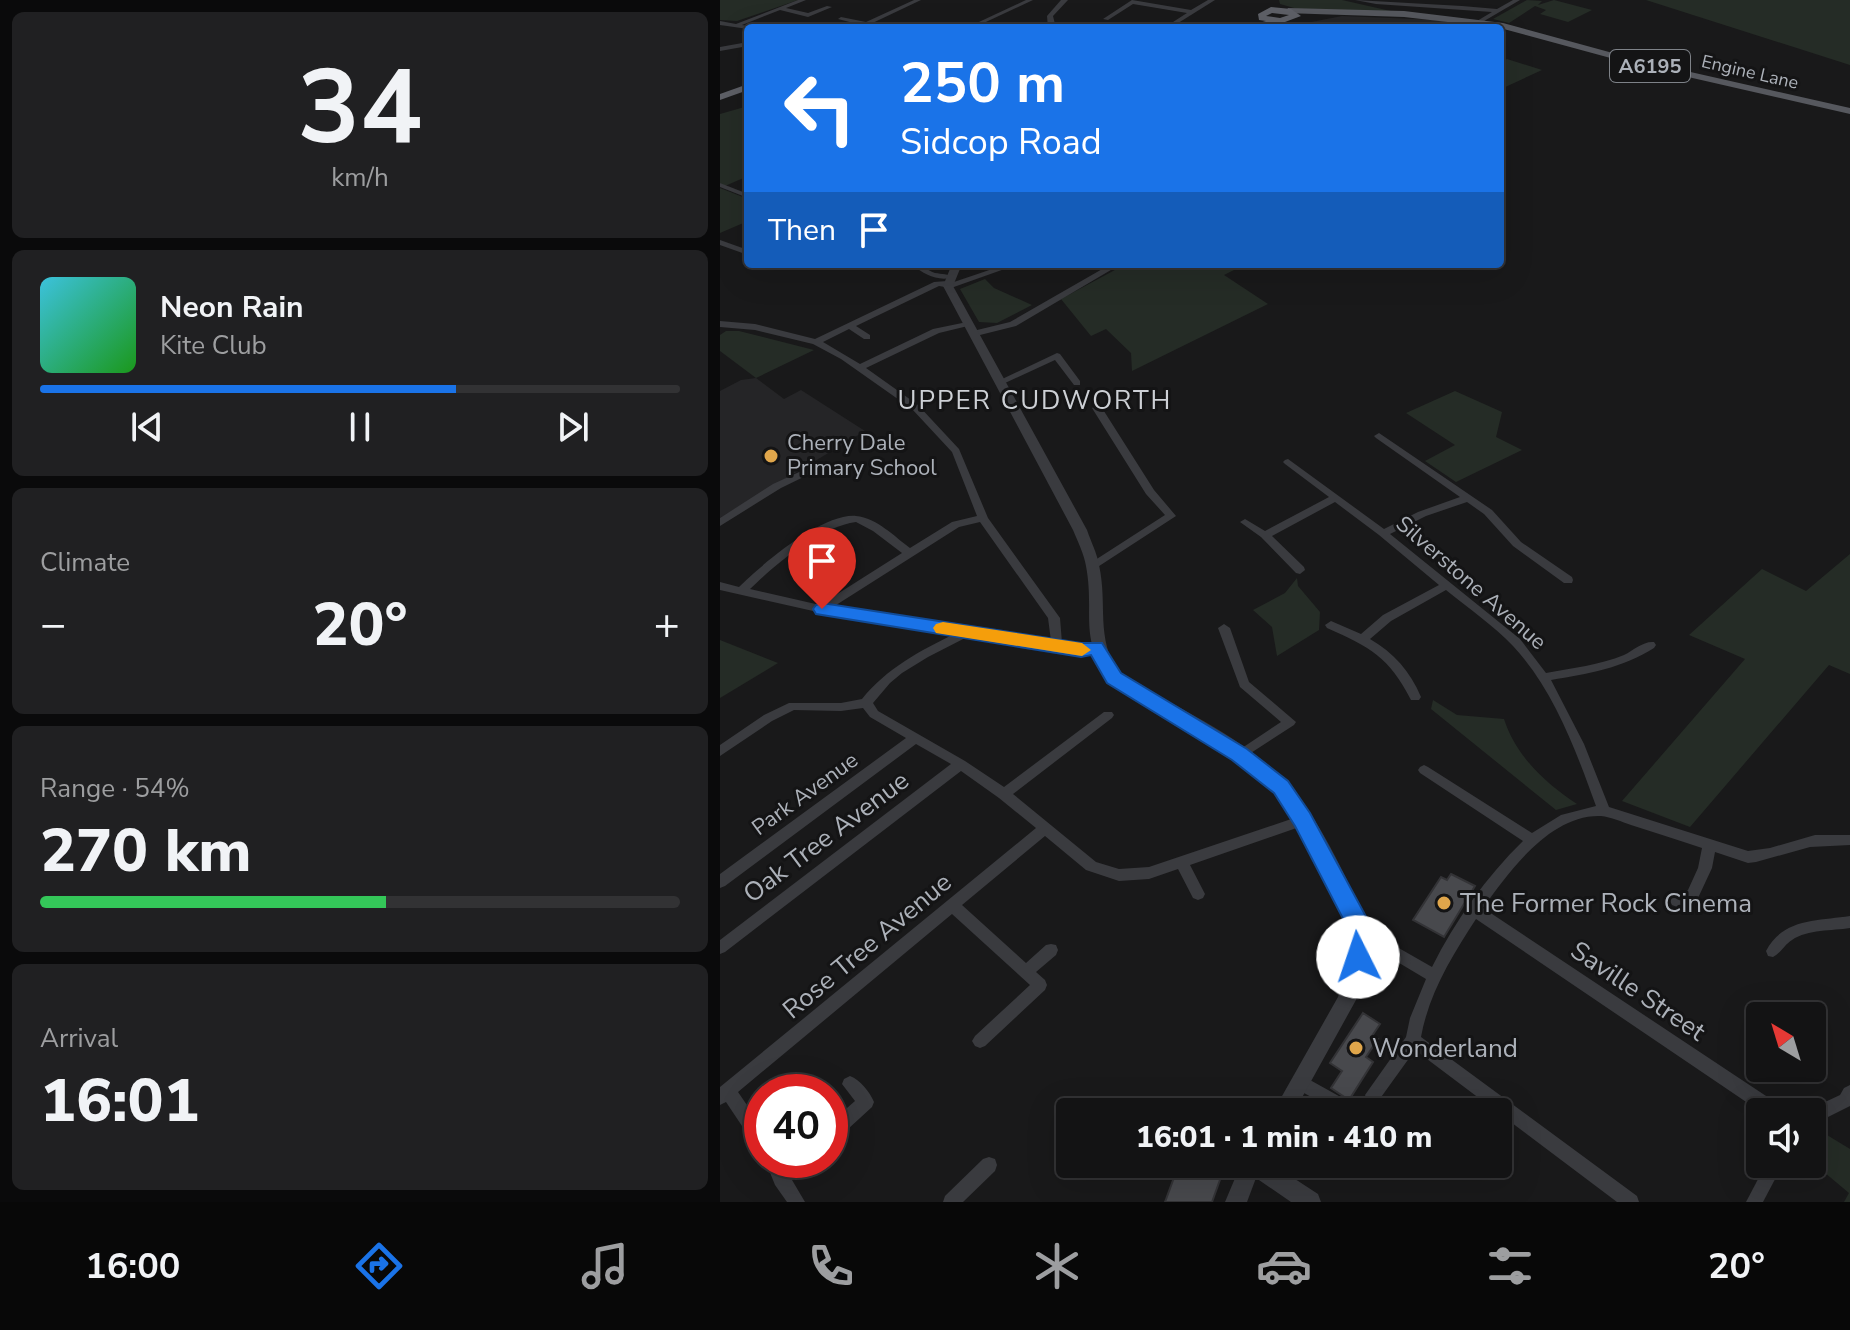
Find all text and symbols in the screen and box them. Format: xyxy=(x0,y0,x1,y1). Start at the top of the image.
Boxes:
text: 34 xyxy=(298,37,422,179)
text: 250 m xyxy=(900,45,1065,122)
street label: Engine Lane xyxy=(1699,49,1801,95)
road number: A6195 xyxy=(1610,50,1690,82)
icon: left xyxy=(768,56,872,160)
text: Sidcop Road xyxy=(900,118,1102,167)
text: km/h xyxy=(331,160,389,195)
icon: arrive xyxy=(852,208,896,252)
text: Then xyxy=(768,210,836,251)
text: Neon Rain xyxy=(160,287,304,328)
text: Kite Club xyxy=(160,328,267,363)
district label: UPPER CUDWORTH xyxy=(898,383,1172,418)
icon: previous xyxy=(125,405,169,449)
icon: pause xyxy=(338,405,382,449)
icon: next xyxy=(551,405,595,449)
place label: Cherry Dale Primary School xyxy=(787,428,937,483)
marker: Cherry Dale Primary School xyxy=(762,447,780,465)
street label: Silverstone Avenue xyxy=(1389,509,1553,657)
pin xyxy=(788,527,856,609)
icon: arrive xyxy=(800,539,844,583)
text: Climate xyxy=(40,545,130,580)
text: 20° xyxy=(312,584,408,666)
text: − xyxy=(40,595,66,655)
text: + xyxy=(654,595,680,655)
street label: Park Avenue xyxy=(746,745,864,843)
street label: Oak Tree Avenue xyxy=(736,763,916,911)
text: Range · 54% xyxy=(40,771,190,806)
text: 270 km xyxy=(40,810,252,892)
street label: Rose Tree Avenue xyxy=(775,865,959,1027)
place label: The Former Rock Cinema xyxy=(1460,886,1752,921)
marker: The Former Rock Cinema xyxy=(1435,894,1453,912)
position arrow xyxy=(1316,915,1400,999)
street label: Saville Street xyxy=(1564,933,1713,1050)
north arrow xyxy=(1746,1002,1826,1082)
map controls xyxy=(1746,1002,1826,1178)
text: Arrival xyxy=(40,1021,118,1056)
place label: Wonderland xyxy=(1372,1031,1518,1066)
marker: Wonderland xyxy=(1347,1039,1365,1057)
text: 16:01 xyxy=(40,1060,200,1142)
speed limit sign: 40 xyxy=(744,1074,848,1178)
button: sound xyxy=(1746,1098,1826,1178)
text: 16:01 · 1 min · 410 m xyxy=(1136,1117,1432,1158)
icon: directions xyxy=(351,1238,407,1294)
icon: music xyxy=(577,1238,633,1294)
icon: phone xyxy=(803,1238,859,1294)
icon: climate xyxy=(1029,1238,1085,1294)
icon: car xyxy=(1256,1238,1312,1294)
icon: filters xyxy=(1482,1238,1538,1294)
text: 16:00 xyxy=(85,1242,180,1291)
text: 20° xyxy=(1708,1242,1765,1291)

